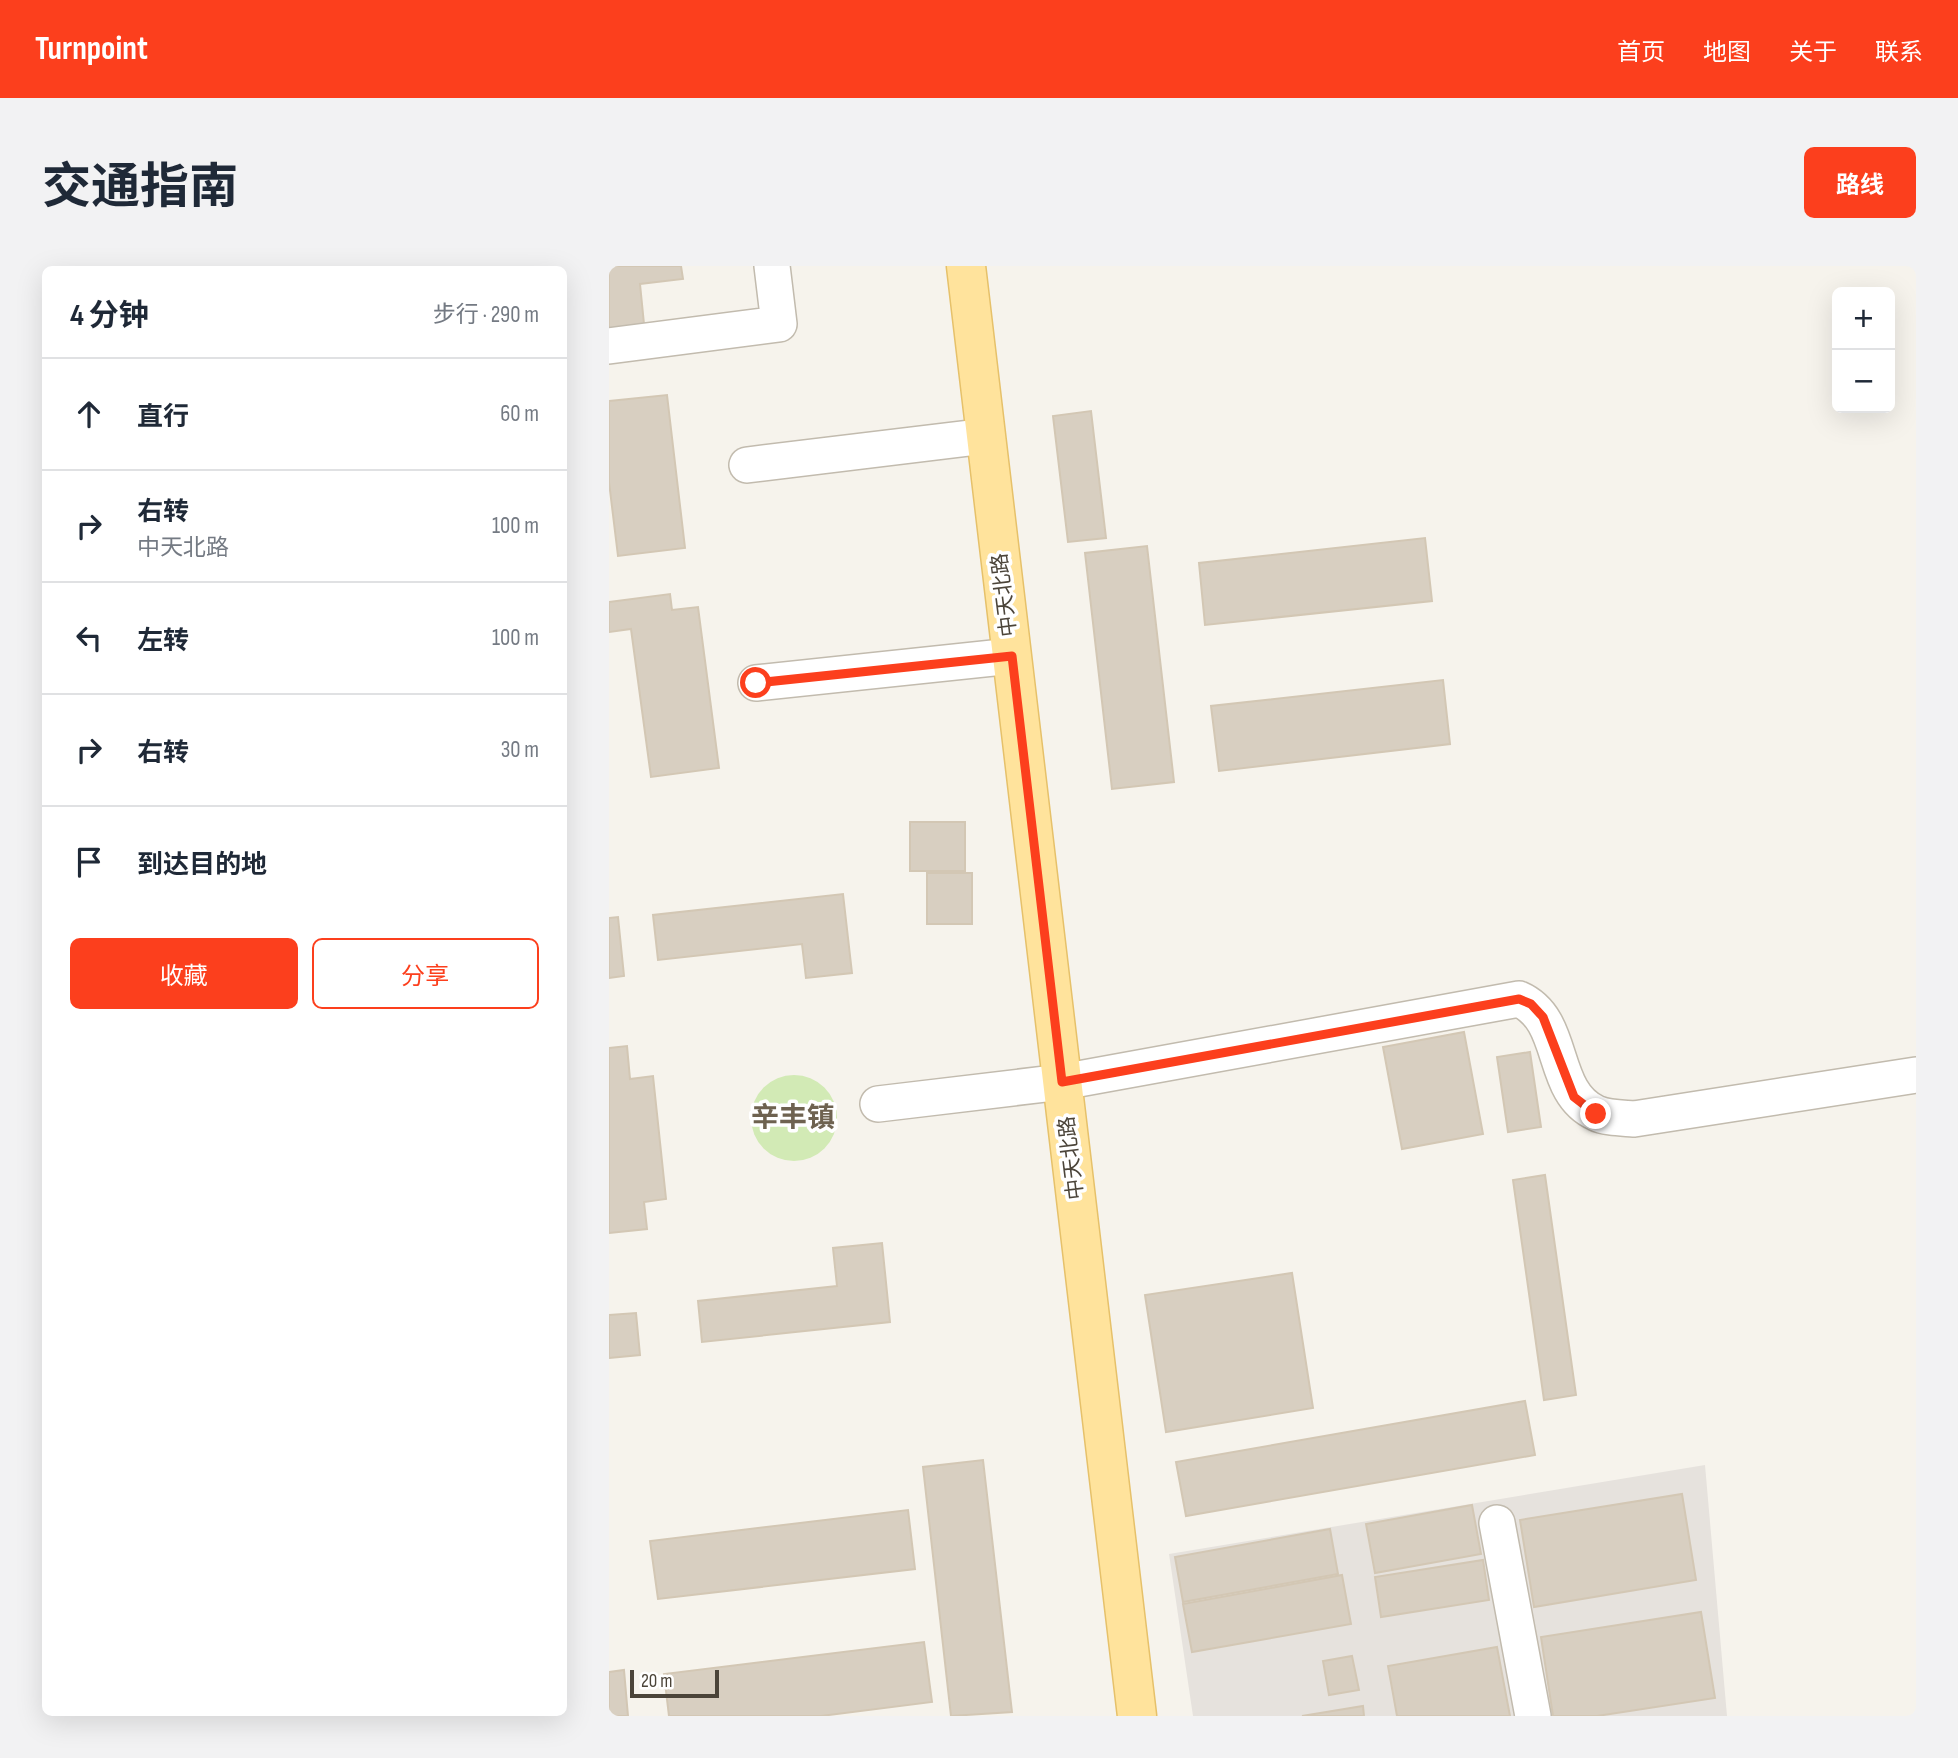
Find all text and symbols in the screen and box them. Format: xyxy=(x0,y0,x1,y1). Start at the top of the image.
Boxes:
text: Turnpoint xyxy=(35,29,148,69)
text: 首页 xyxy=(1617,38,1665,67)
text: 地图 xyxy=(1703,38,1751,67)
text: 关于 xyxy=(1789,38,1837,67)
text: 联系 xyxy=(1875,38,1923,67)
button: 路线 xyxy=(1804,147,1916,218)
text: 交通指南 xyxy=(42,159,238,218)
map controls xyxy=(1832,287,1895,413)
button: + xyxy=(1832,287,1895,350)
text: 4 分钟 xyxy=(70,298,149,334)
text: 步行 · 290 m xyxy=(433,301,539,329)
button: − xyxy=(1832,350,1895,413)
icon: ahead xyxy=(70,395,108,433)
text: 60 m xyxy=(500,400,539,428)
text: 直行 xyxy=(137,402,189,433)
text: 右转 xyxy=(137,497,189,528)
icon: right xyxy=(70,507,108,545)
text: 100 m xyxy=(492,512,539,540)
text: 中天北路 xyxy=(137,534,229,562)
street label: 中天北路 xyxy=(987,552,1022,638)
icon: left xyxy=(70,619,108,657)
text: 100 m xyxy=(492,624,539,652)
text: 左转 xyxy=(137,626,189,657)
route start xyxy=(740,667,771,698)
icon: right xyxy=(70,731,108,769)
text: 30 m xyxy=(501,736,539,764)
text: 右转 xyxy=(137,738,189,769)
icon: arrive xyxy=(70,843,108,881)
text: 到达目的地 xyxy=(137,850,267,881)
button: 收藏 xyxy=(70,938,298,1009)
button: 分享 xyxy=(312,938,539,1009)
route end xyxy=(1580,1098,1611,1129)
district label: 辛丰镇 xyxy=(751,1102,835,1135)
street label: 中天北路 xyxy=(1054,1115,1089,1201)
scale bar xyxy=(630,1667,719,1699)
text: 20 m xyxy=(641,1670,673,1693)

